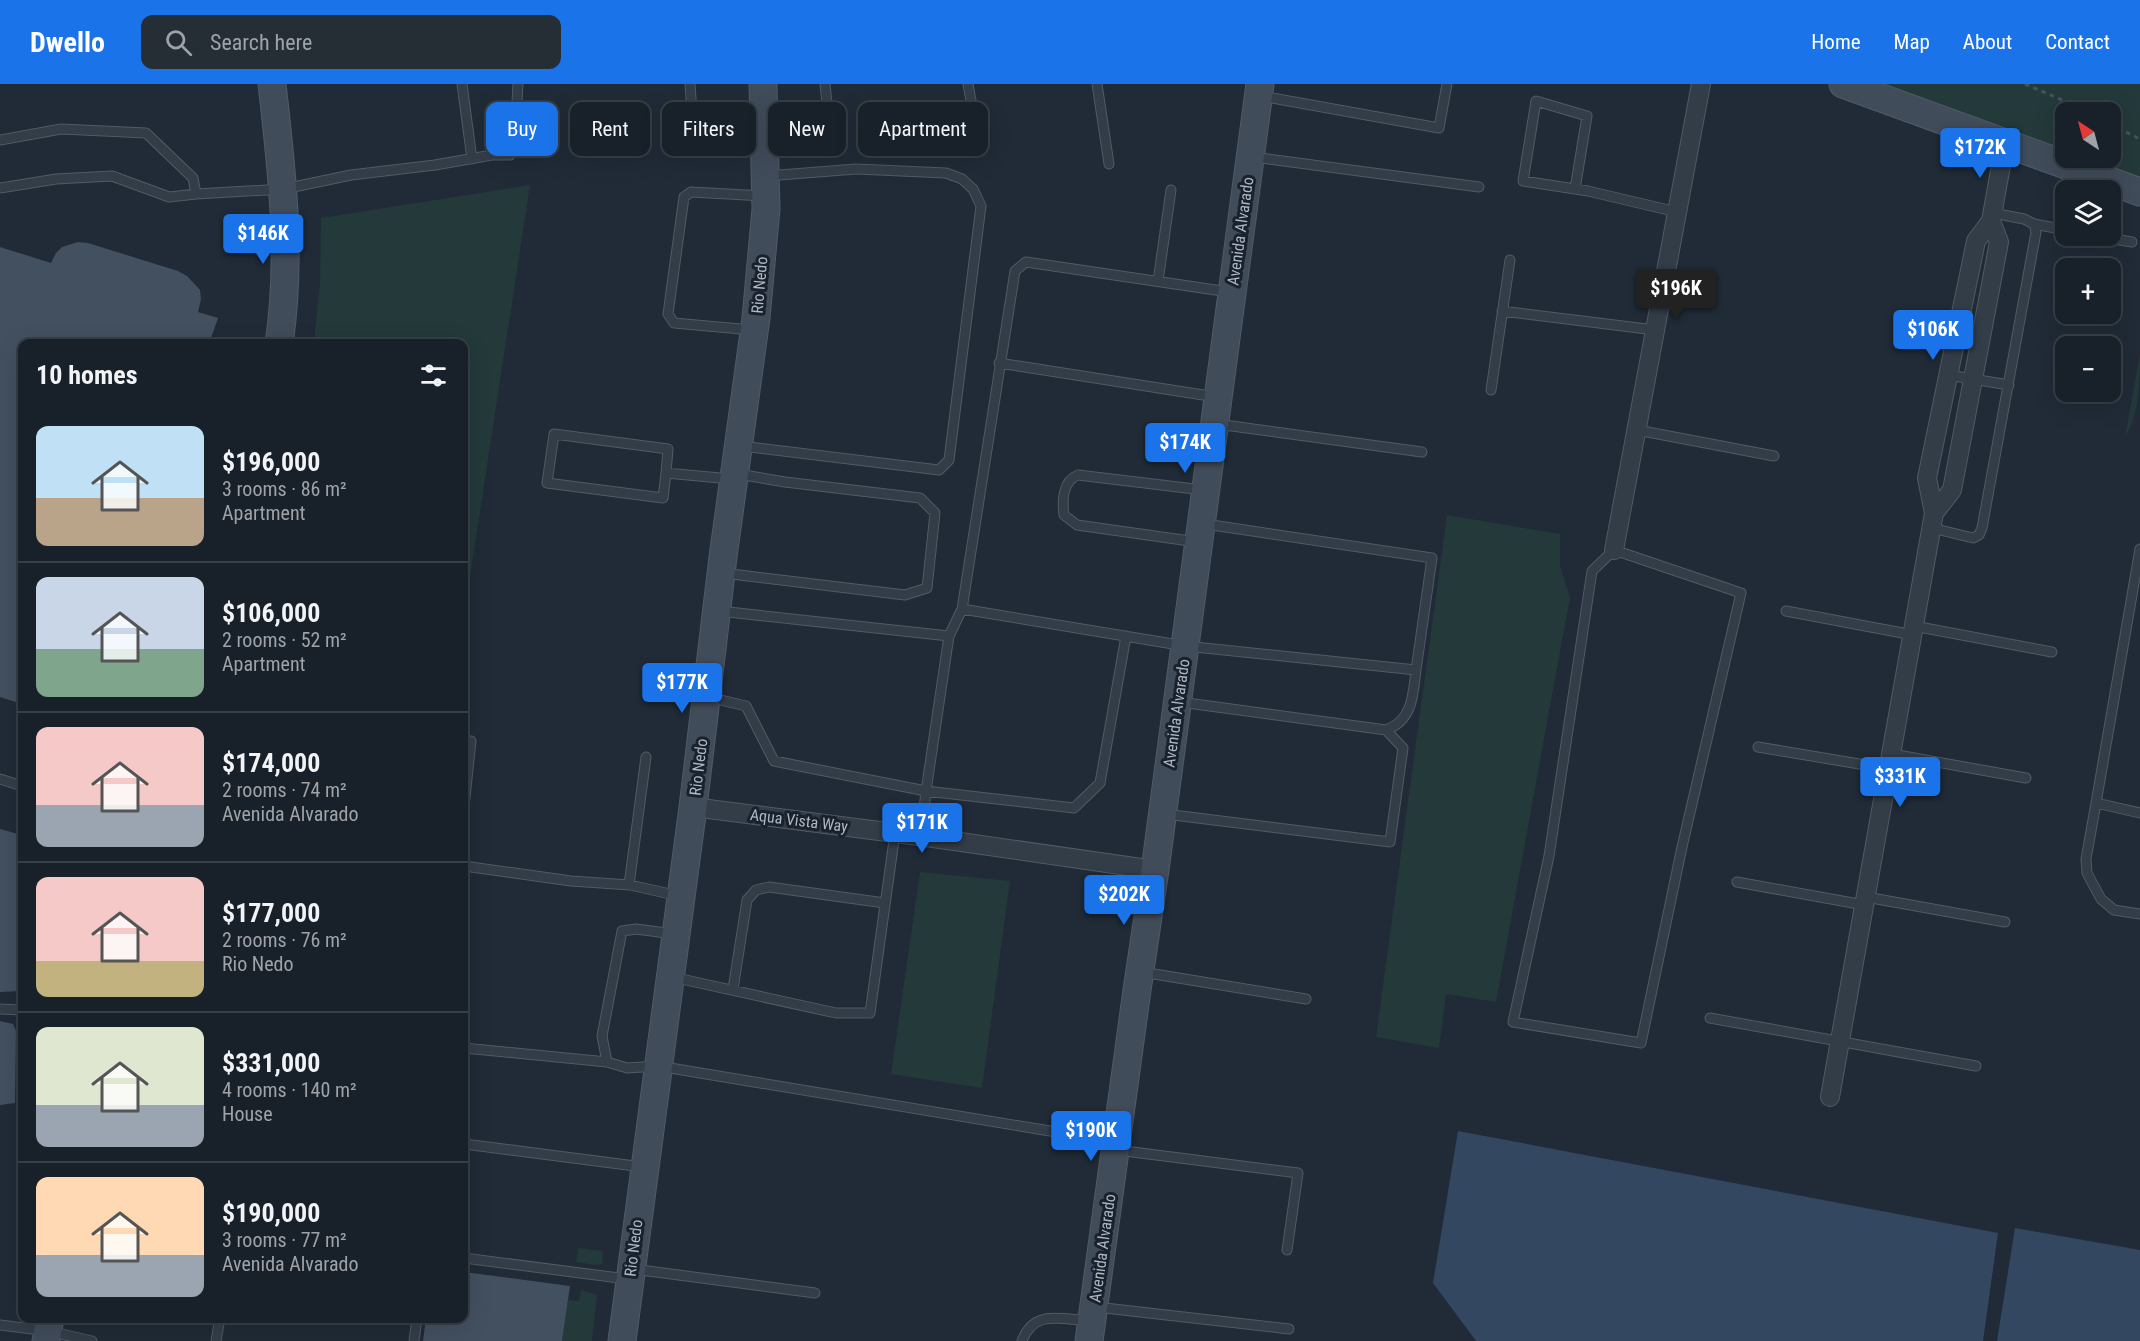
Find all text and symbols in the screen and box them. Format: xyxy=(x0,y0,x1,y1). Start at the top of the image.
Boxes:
search box xyxy=(141,15,561,69)
text: Dwello xyxy=(30,26,105,59)
icon: search xyxy=(162,26,195,59)
text: Search here xyxy=(210,30,312,55)
text: Home xyxy=(1811,30,1861,54)
text: Map xyxy=(1894,30,1930,54)
text: About xyxy=(1963,30,2012,54)
text: Contact xyxy=(2045,30,2110,54)
chip: Buy xyxy=(486,102,558,156)
chip: Rent xyxy=(570,102,650,156)
chip: Filters xyxy=(662,102,756,156)
chip: New xyxy=(768,102,846,156)
chip: Apartment xyxy=(858,102,988,156)
north arrow xyxy=(2055,102,2121,168)
map controls xyxy=(2055,102,2121,402)
pin: $172K xyxy=(1938,128,2022,179)
text: $172K xyxy=(1954,135,2006,159)
street label: Avenida Alvarado xyxy=(1223,176,1258,286)
button: layers xyxy=(2055,180,2121,246)
pin: $146K xyxy=(221,214,305,265)
text: $146K xyxy=(237,221,289,245)
street label: Rio Nedo xyxy=(748,256,771,314)
button: + xyxy=(2055,258,2121,324)
pin: $196K xyxy=(1634,269,1718,320)
text: $196K xyxy=(1650,276,1702,300)
pin: $106K xyxy=(1891,310,1975,361)
text: $106K xyxy=(1907,317,1959,341)
button: − xyxy=(2055,336,2121,402)
icon: filters xyxy=(417,359,450,392)
text: 10 homes xyxy=(36,360,138,390)
pin: $174K xyxy=(1143,423,1227,474)
text: $174K xyxy=(1159,430,1211,454)
text: $196,000 xyxy=(222,447,320,477)
icon: home xyxy=(84,450,156,522)
text: 3 rooms · 86 m² xyxy=(222,477,347,501)
text: Apartment xyxy=(222,501,306,525)
text: $106,000 xyxy=(222,598,320,628)
icon: home xyxy=(84,601,156,673)
text: 2 rooms · 52 m² xyxy=(222,628,347,652)
text: Apartment xyxy=(222,652,306,676)
street label: Avenida Alvarado xyxy=(1159,658,1194,768)
pin: $177K xyxy=(640,663,724,714)
text: $177K xyxy=(656,670,708,694)
street label: Rio Nedo xyxy=(686,737,711,797)
text: $174,000 xyxy=(222,748,320,778)
icon: home xyxy=(84,751,156,823)
pin: $331K xyxy=(1858,757,1942,808)
text: $331K xyxy=(1874,764,1926,788)
text: 2 rooms · 74 m² xyxy=(222,778,347,802)
text: Avenida Alvarado xyxy=(222,802,359,826)
pin: $171K xyxy=(880,803,964,854)
street label: Aqua Vista Way xyxy=(749,805,849,836)
text: $171K xyxy=(896,810,948,834)
pin: $202K xyxy=(1082,875,1166,926)
text: $202K xyxy=(1098,882,1150,906)
text: $177,000 xyxy=(222,898,320,928)
icon: home xyxy=(84,901,156,973)
text: 2 rooms · 76 m² xyxy=(222,928,347,952)
text: Rio Nedo xyxy=(222,952,294,976)
text: $331,000 xyxy=(222,1048,320,1078)
icon: home xyxy=(84,1051,156,1123)
text: 4 rooms · 140 m² xyxy=(222,1078,357,1102)
text: House xyxy=(222,1102,273,1126)
pin: $190K xyxy=(1049,1111,1133,1162)
text: $190K xyxy=(1065,1118,1117,1142)
street label: Avenida Alvarado xyxy=(1085,1193,1120,1303)
text: $190,000 xyxy=(222,1198,320,1228)
icon: home xyxy=(84,1201,156,1273)
street label: Rio Nedo xyxy=(621,1218,646,1278)
text: 3 rooms · 77 m² xyxy=(222,1228,347,1252)
text: Avenida Alvarado xyxy=(222,1252,359,1276)

